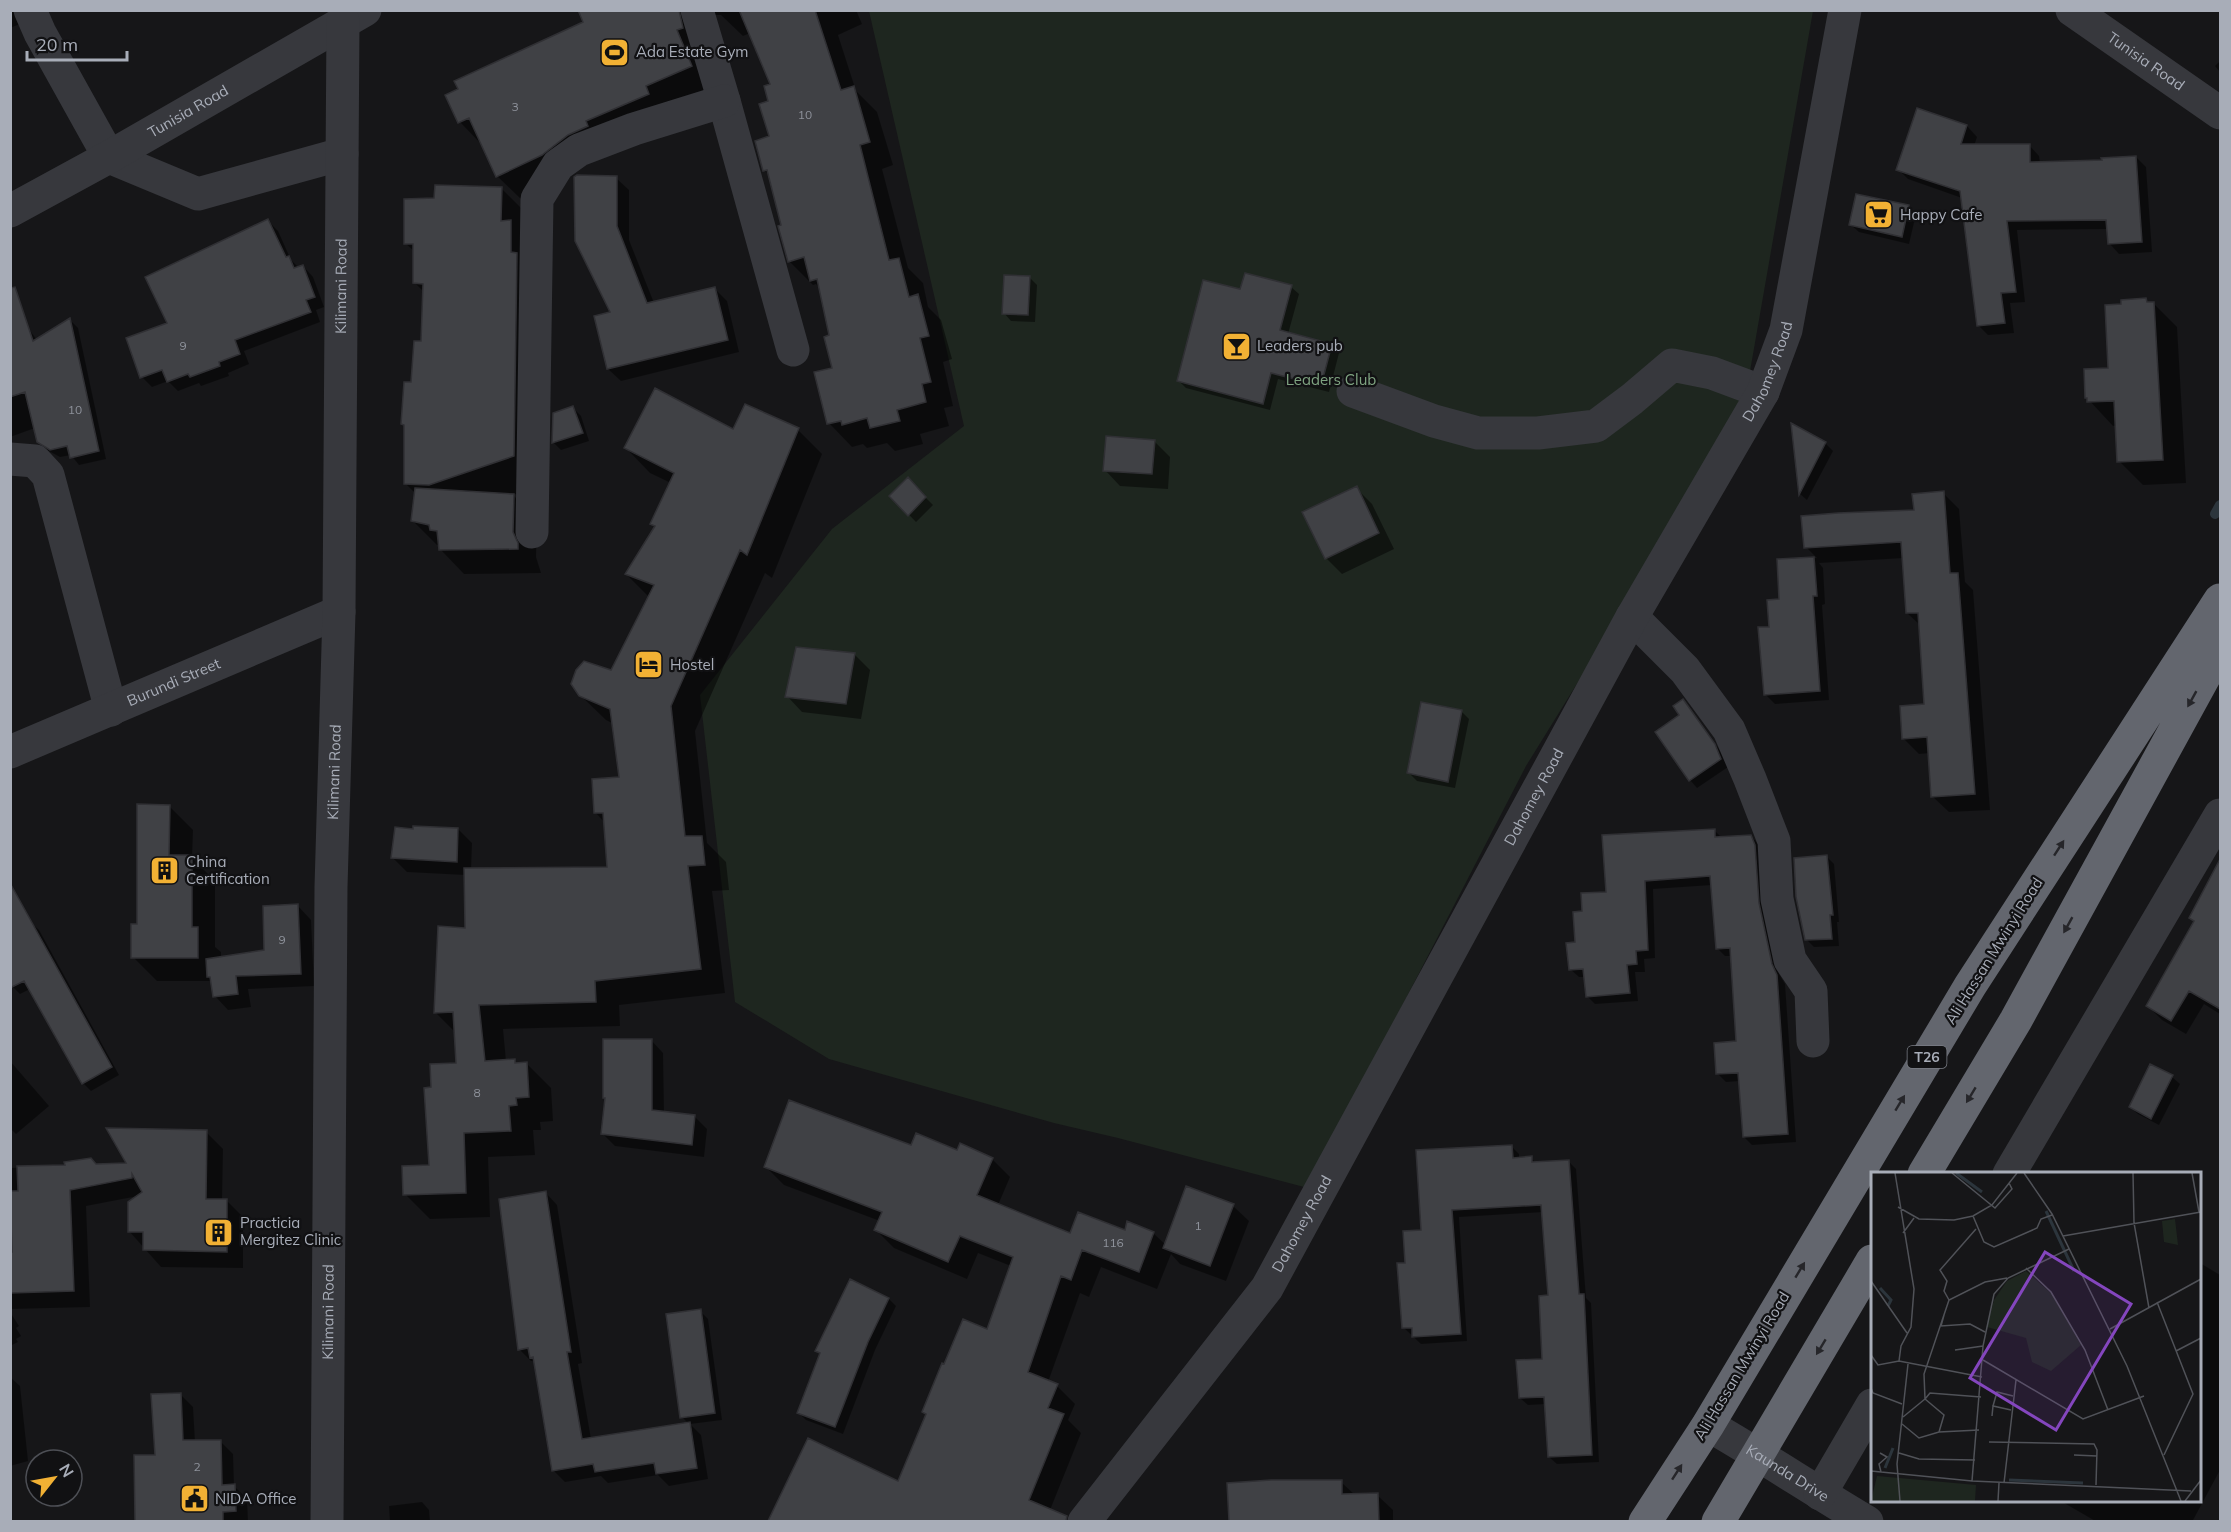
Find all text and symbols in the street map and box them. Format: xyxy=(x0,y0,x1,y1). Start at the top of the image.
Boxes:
scale bar xyxy=(27,24,128,62)
street label: Tunisia Road xyxy=(2104,28,2188,94)
text: 20 m xyxy=(36,33,78,56)
sports icon: Ada Estate Gym xyxy=(599,36,631,68)
place label: Ada Estate Gym xyxy=(636,42,749,61)
street label: Tunisia Road xyxy=(144,81,232,142)
house number: 3 xyxy=(511,99,519,114)
house number: 10 xyxy=(798,107,812,122)
supermarket icon: Happy Cafe xyxy=(1863,199,1895,231)
place label: Happy Cafe xyxy=(1900,205,1982,224)
street label: Kilimani Road xyxy=(331,238,351,334)
street label: Dahomey Road xyxy=(1738,320,1796,425)
bar icon: Leaders pub xyxy=(1220,330,1252,362)
place label: Leaders pub xyxy=(1257,336,1343,355)
house number: 9 xyxy=(179,338,187,353)
park label: Leaders Club xyxy=(1286,370,1376,389)
house number: 10 xyxy=(68,402,82,417)
hotel icon: Hostel xyxy=(633,649,665,681)
street label: Burundi Street xyxy=(124,654,223,710)
place label: Hostel xyxy=(670,655,714,674)
one-way arrow xyxy=(2187,691,2197,708)
street label: Kilimani Road xyxy=(323,724,345,820)
street label: Dahomey Road xyxy=(1500,745,1568,849)
one-way arrow xyxy=(2053,841,2065,857)
place label: China Certification xyxy=(186,852,270,888)
building icon: China Certification xyxy=(149,855,181,887)
street label: Ali Hassan Mwinyi Road xyxy=(1941,874,2047,1028)
one-way arrow xyxy=(2063,917,2073,934)
house number: 9 xyxy=(278,932,286,947)
road number: T26 xyxy=(1908,1046,1946,1068)
house number: 8 xyxy=(473,1085,481,1100)
one-way arrow xyxy=(1966,1087,1977,1103)
one-way arrow xyxy=(1895,1094,1905,1111)
street label: Dahomey Road xyxy=(1267,1172,1335,1275)
inset map xyxy=(1871,1172,2201,1502)
place label: Practicia Mergitez Clinic xyxy=(240,1213,341,1249)
building icon: Practicia Mergitez Clinic xyxy=(203,1216,235,1248)
house number: 1 xyxy=(1194,1218,1202,1233)
house number: 116 xyxy=(1102,1235,1124,1250)
one-way arrow xyxy=(1795,1262,1806,1278)
street label: Kilimani Road xyxy=(318,1264,338,1360)
street label: Ali Hassan Mwinyi Road xyxy=(1690,1288,1793,1443)
one-way arrow xyxy=(1816,1339,1826,1356)
street label: Kaunda Drive xyxy=(1743,1440,1833,1506)
north arrow xyxy=(24,1448,84,1508)
house number: 2 xyxy=(193,1459,201,1474)
text: N xyxy=(55,1460,79,1481)
one-way arrow xyxy=(1671,1465,1683,1481)
public building icon: NIDA Office xyxy=(178,1483,210,1515)
place label: NIDA Office xyxy=(215,1489,297,1508)

